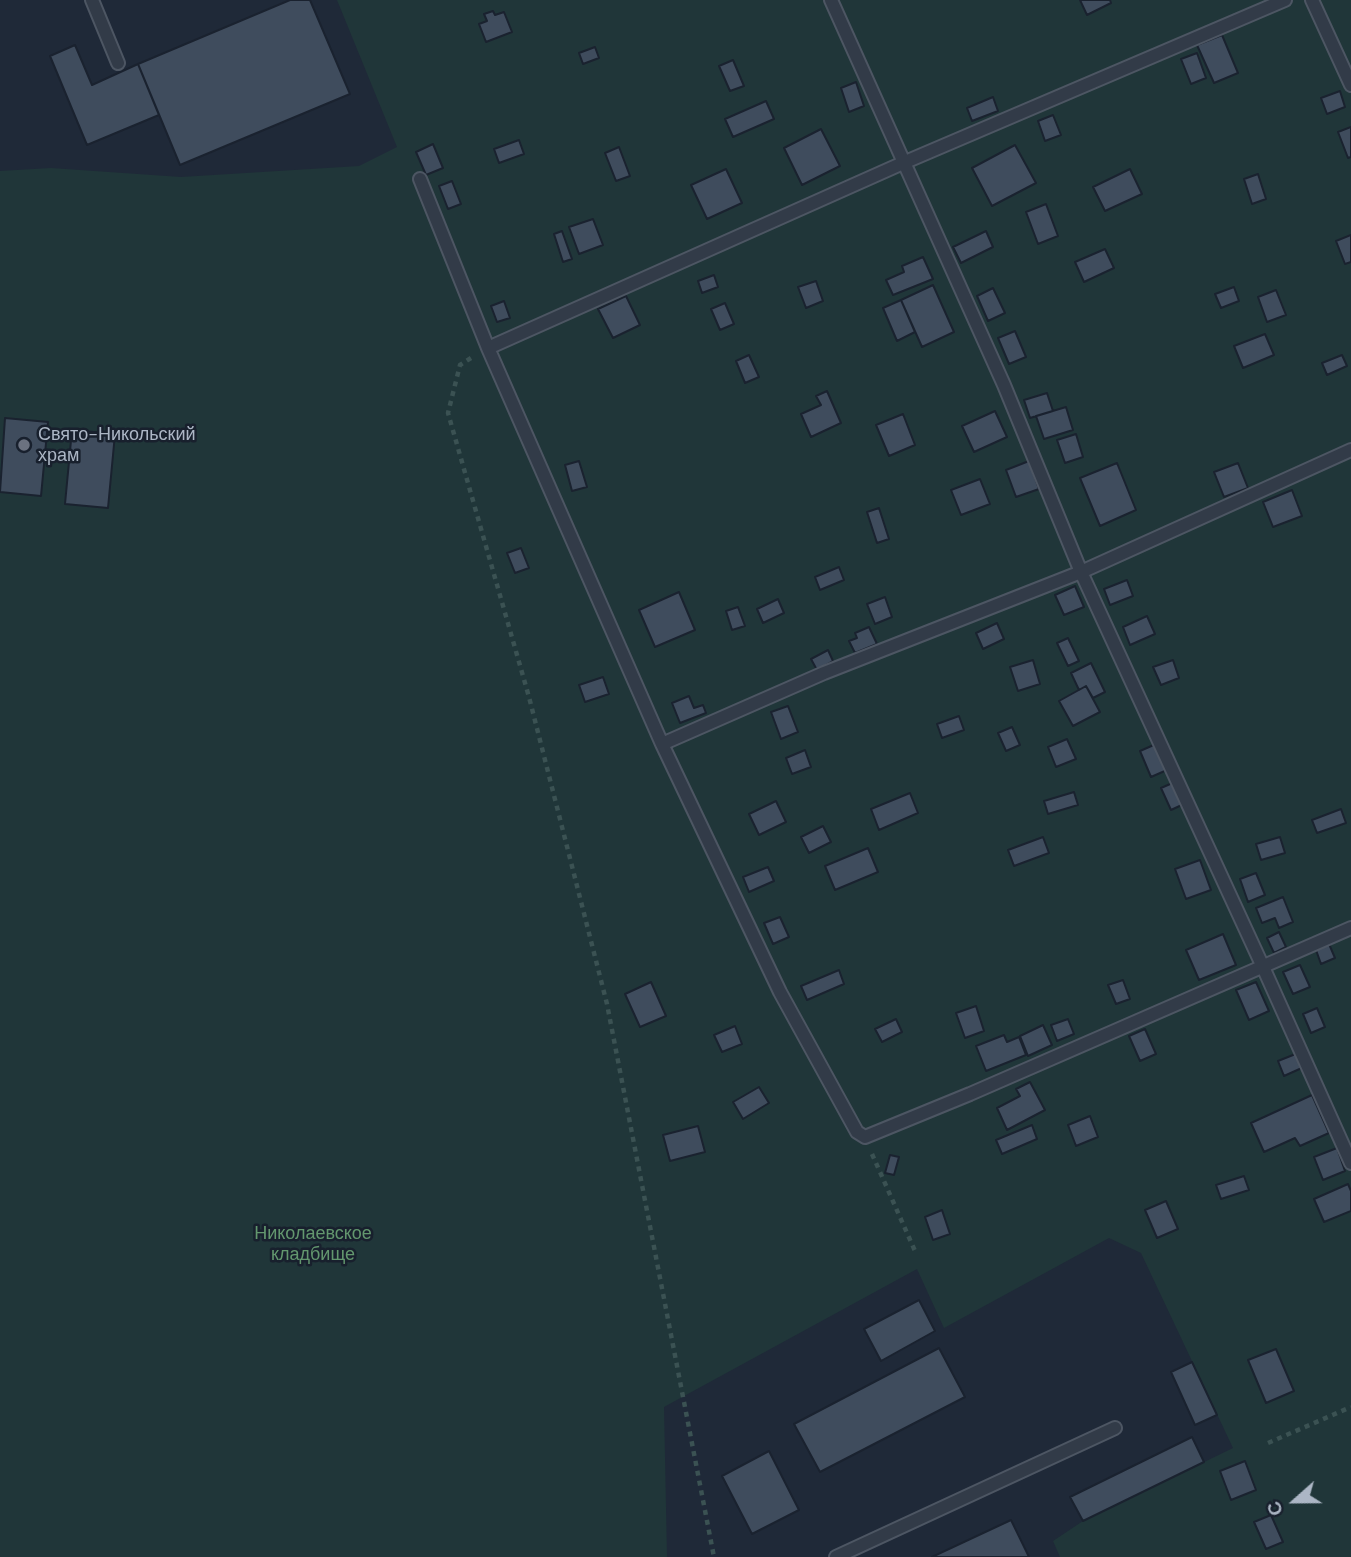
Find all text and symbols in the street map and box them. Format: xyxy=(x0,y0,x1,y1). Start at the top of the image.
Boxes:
place label: Свято-Никольский храм xyxy=(38,424,196,466)
marker: Свято-Никольский храм xyxy=(16,437,32,453)
park label: Николаевское кладбище xyxy=(254,1223,372,1266)
north arrow xyxy=(1260,1466,1330,1536)
text: С xyxy=(1261,1498,1289,1520)

